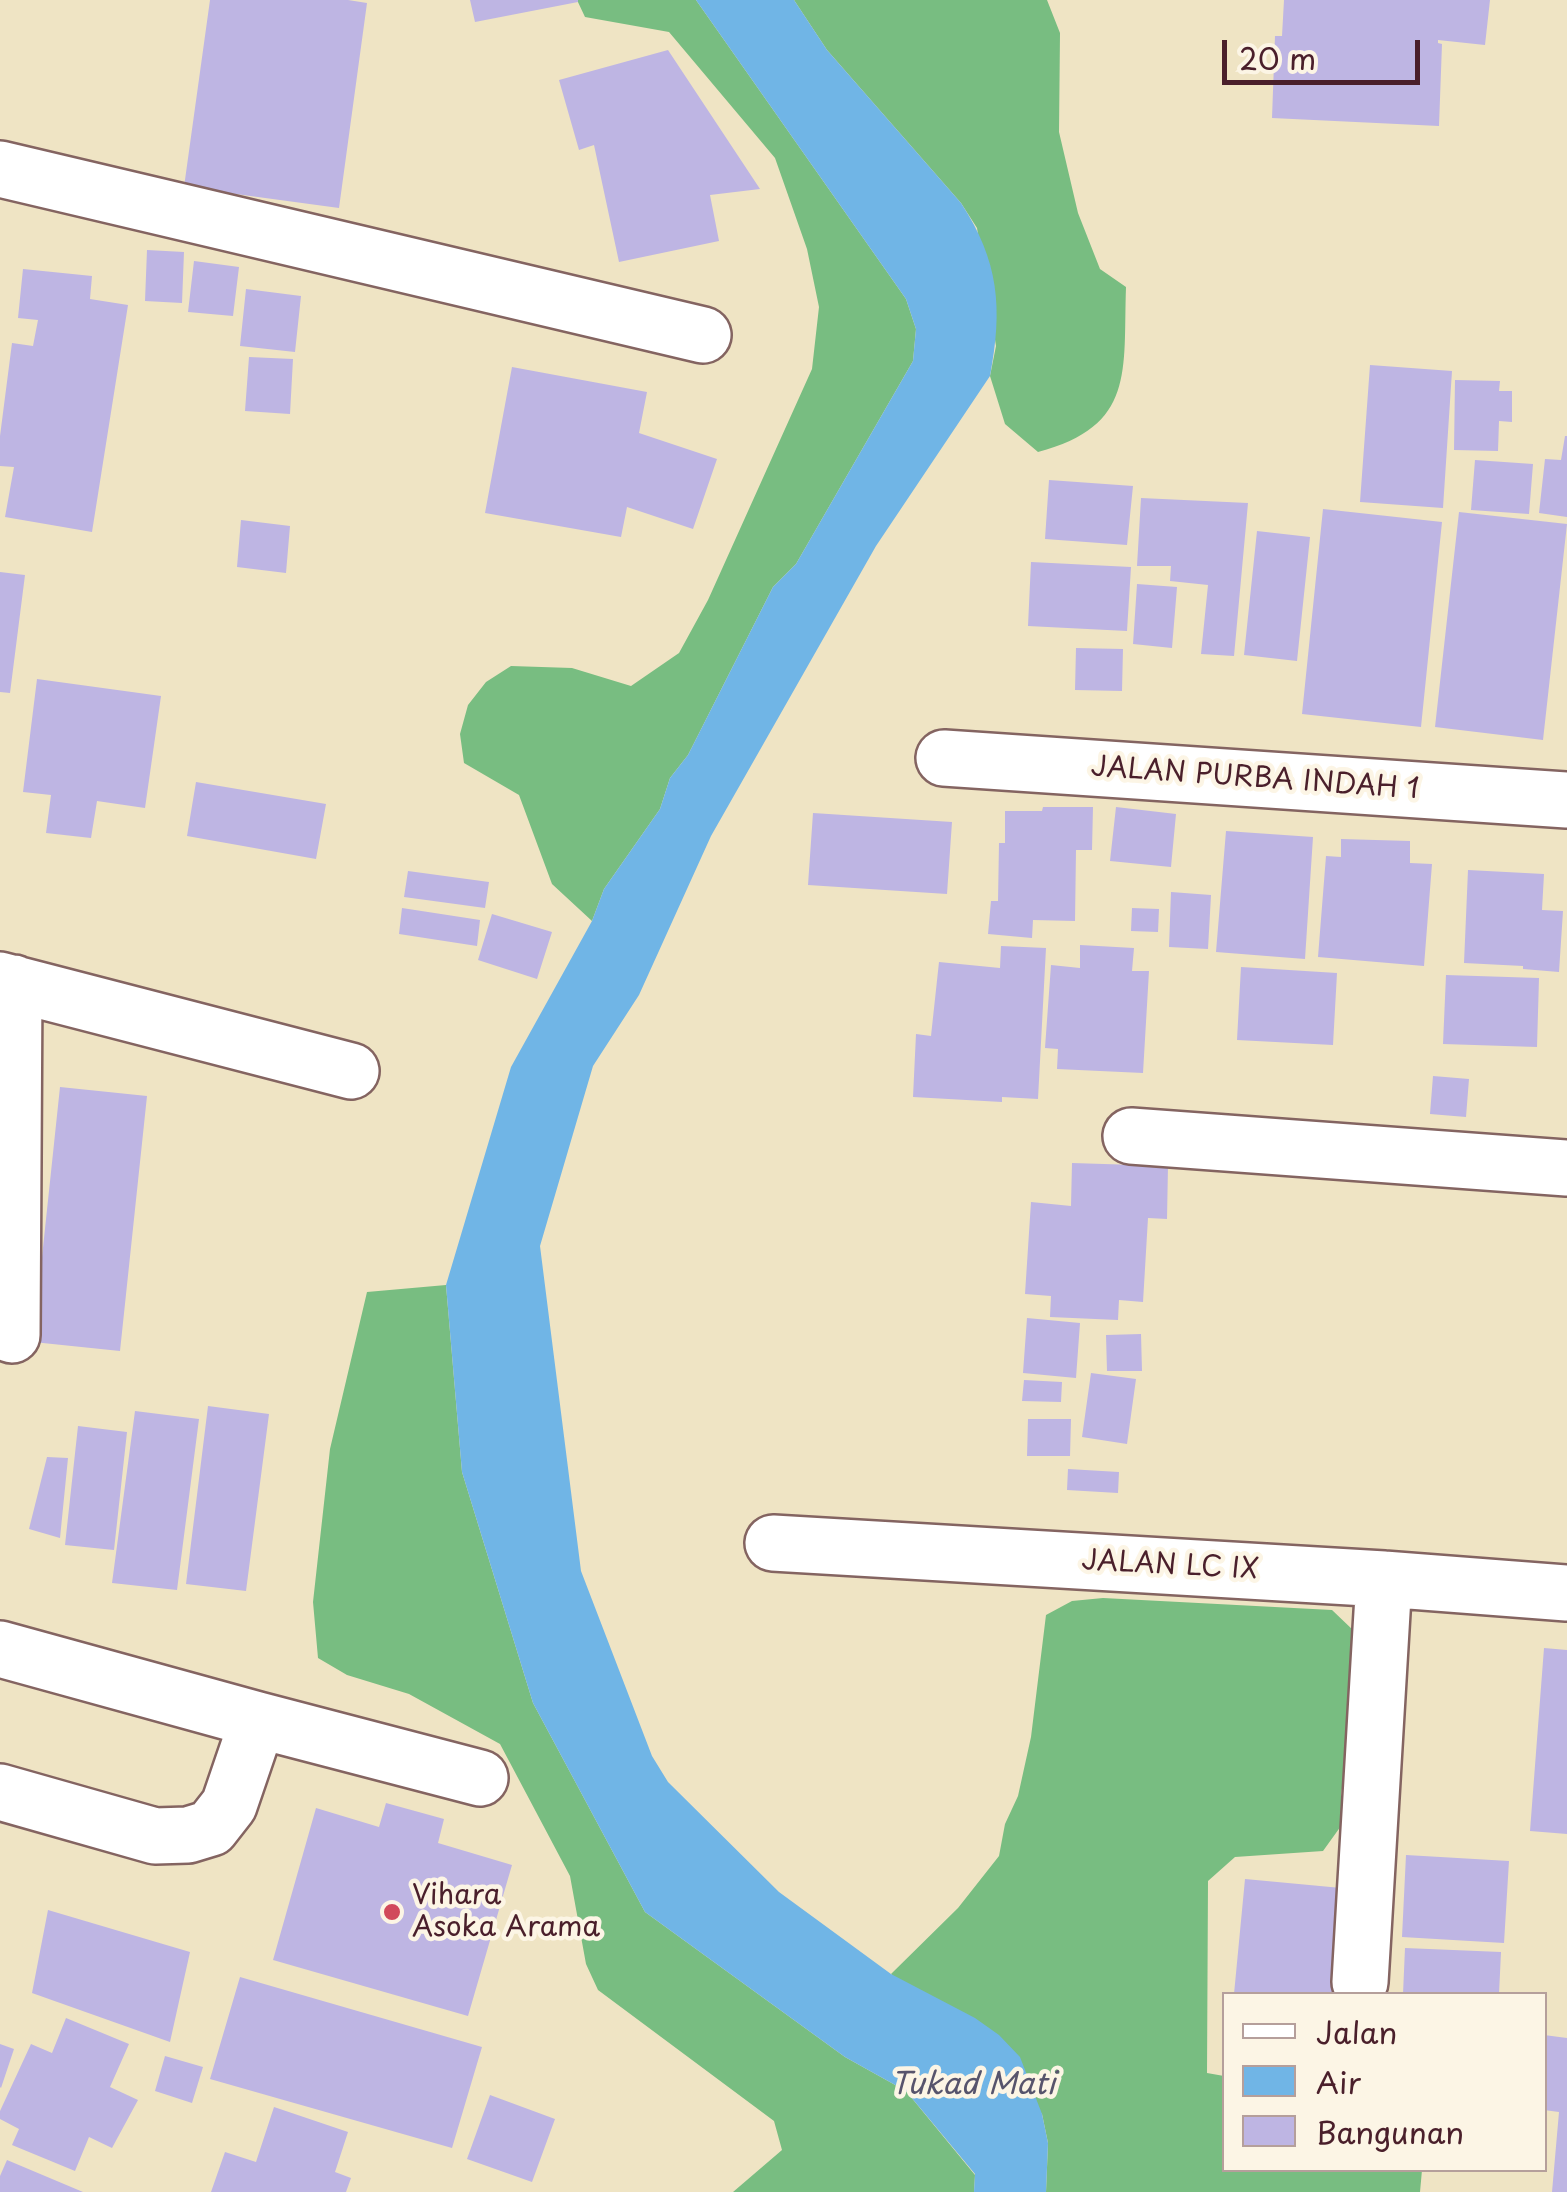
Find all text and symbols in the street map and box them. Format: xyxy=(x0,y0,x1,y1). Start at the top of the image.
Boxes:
scale bar xyxy=(1227,20,1424,82)
text: 20 m xyxy=(1239,35,1316,80)
street label: JALAN PURBA INDAH 1 xyxy=(1090,751,1420,807)
street label: JALAN LC IX xyxy=(1080,1545,1260,1587)
place label: Vihara Asoka Arama xyxy=(412,1879,600,1945)
marker: Vihara Asoka Arama xyxy=(381,1901,403,1923)
legend xyxy=(1222,1992,1547,2172)
text: Jalan xyxy=(1316,2009,1397,2054)
text: Air xyxy=(1316,2059,1361,2104)
water label: Tukad Mati xyxy=(891,2068,1055,2104)
text: Bangunan xyxy=(1316,2109,1464,2154)

